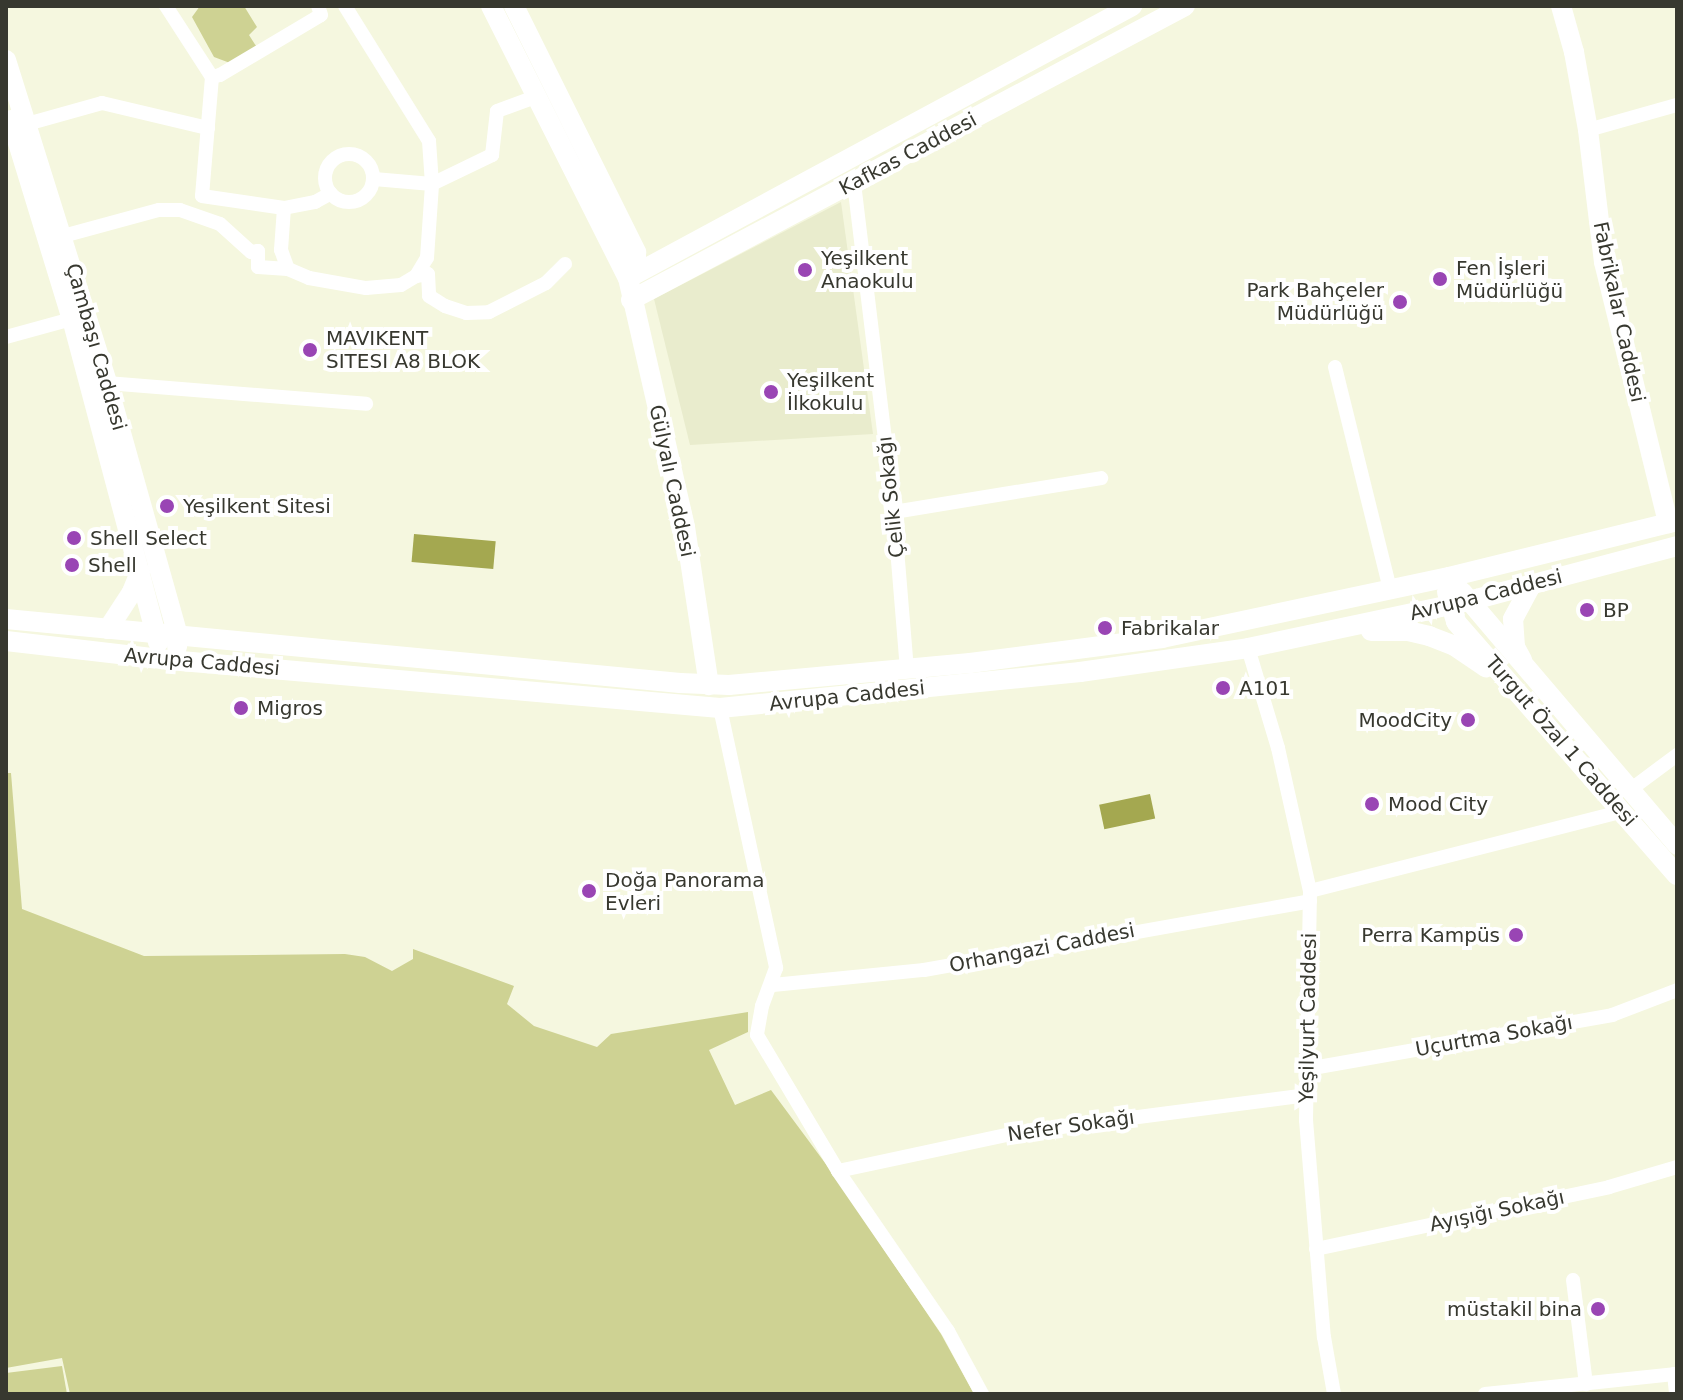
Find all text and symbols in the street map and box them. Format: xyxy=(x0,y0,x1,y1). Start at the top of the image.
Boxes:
street label: Kafkas Caddesi xyxy=(835,108,981,200)
street label: Fabrikalar Caddesi xyxy=(1588,219,1650,405)
place label: Yeşilkent Anaokulu xyxy=(821,246,914,293)
place label: Fen İşleri Müdürlüğü xyxy=(1456,256,1563,303)
street label: Çambaşı Caddesi xyxy=(61,261,131,433)
marker: Yeşilkent Anaokulu xyxy=(796,261,814,279)
marker: Fen İşleri Müdürlüğü xyxy=(1431,270,1449,288)
place label: Park Bahçeler Müdürlüğü xyxy=(1246,278,1384,325)
marker: Park Bahçeler Müdürlüğü xyxy=(1391,293,1409,311)
place label: MAVIKENT SITESI A8 BLOK xyxy=(326,326,480,373)
marker: MAVIKENT SITESI A8 BLOK xyxy=(301,341,319,359)
place label: Yeşilkent İlkokulu xyxy=(787,368,874,415)
marker: Yeşilkent İlkokulu xyxy=(762,383,780,401)
street label: Gülyalı Caddesi xyxy=(644,403,700,559)
street label: Çelik Sokağı xyxy=(873,435,909,559)
place label: Yeşilkent Sitesi xyxy=(183,494,331,518)
marker: Yeşilkent Sitesi xyxy=(158,497,176,515)
place label: Shell Select xyxy=(90,526,207,550)
marker: Shell Select xyxy=(65,529,83,547)
place label: Shell xyxy=(88,553,137,577)
marker: Shell xyxy=(63,556,81,574)
street label: Avrupa Caddesi xyxy=(1407,564,1565,626)
place label: BP xyxy=(1603,598,1629,622)
marker: BP xyxy=(1578,601,1596,619)
place label: Fabrikalar xyxy=(1121,616,1219,640)
marker: Fabrikalar xyxy=(1096,619,1114,637)
street label: Avrupa Caddesi xyxy=(123,643,281,681)
street label: Turgut Özal 1 Caddesi xyxy=(1480,651,1642,831)
street label: Avrupa Caddesi xyxy=(768,676,926,716)
place label: A101 xyxy=(1239,676,1291,700)
marker: A101 xyxy=(1214,679,1232,697)
place label: Migros xyxy=(257,696,323,720)
marker: Migros xyxy=(232,699,250,717)
place label: MoodCity xyxy=(1358,708,1452,732)
marker: MoodCity xyxy=(1459,711,1477,729)
place label: Mood City xyxy=(1388,792,1488,816)
marker: Mood City xyxy=(1363,795,1381,813)
place label: Doğa Panorama Evleri xyxy=(605,868,764,915)
marker: Doğa Panorama Evleri xyxy=(580,882,598,900)
street label: Orhangazi Caddesi xyxy=(947,918,1137,978)
place label: Perra Kampüs xyxy=(1361,923,1500,947)
marker: Perra Kampüs xyxy=(1507,926,1525,944)
street label: Yeşilyurt Caddesi xyxy=(1295,933,1321,1103)
street label: Uçurtma Sokağı xyxy=(1414,1010,1574,1062)
street label: Nefer Sokağı xyxy=(1006,1105,1136,1147)
street label: Ayışığı Sokağı xyxy=(1428,1185,1566,1237)
place label: müstakil bina xyxy=(1447,1297,1582,1321)
marker: müstakil bina xyxy=(1589,1300,1607,1318)

